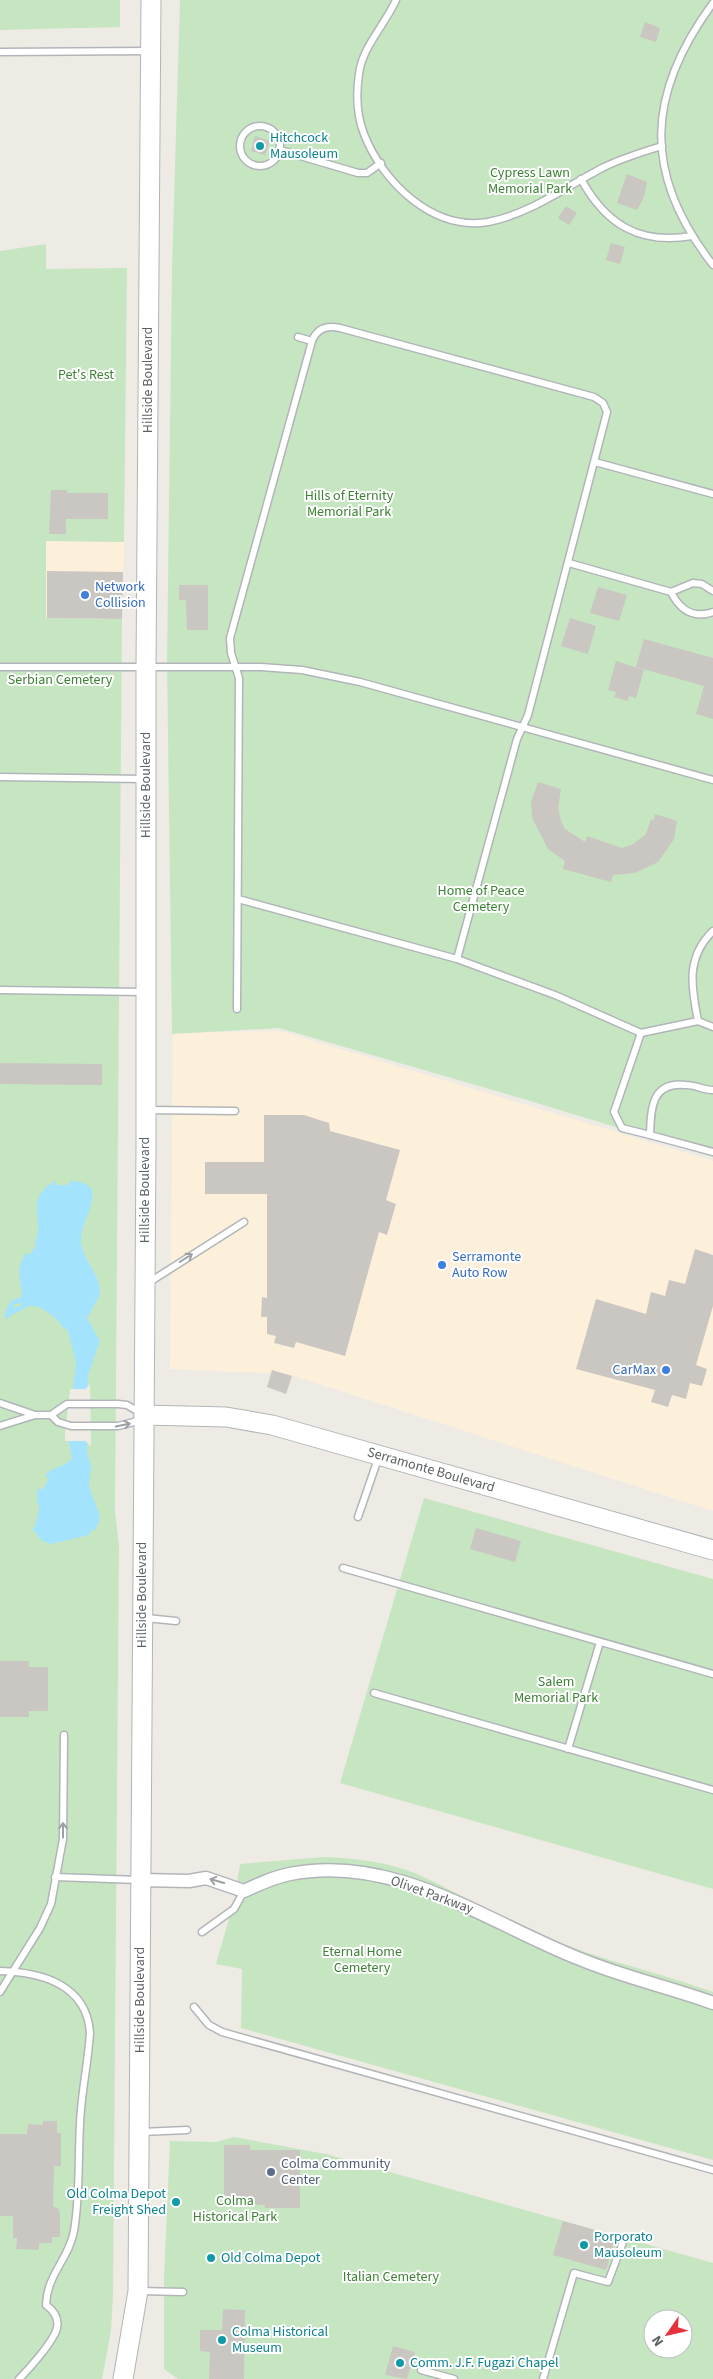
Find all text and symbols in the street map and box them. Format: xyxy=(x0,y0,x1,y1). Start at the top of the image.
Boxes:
place label: Hitchcock Mausoleum xyxy=(270,128,338,164)
marker: Hitchcock Mausoleum xyxy=(254,140,266,152)
park label: Cypress Lawn Memorial Park xyxy=(488,163,572,199)
street label: Hillside Boulevard xyxy=(138,327,158,433)
park label: Pet's Rest xyxy=(58,365,114,385)
park label: Hills of Eternity Memorial Park xyxy=(305,486,394,522)
place label: Network Collision xyxy=(95,577,146,613)
marker: Network Collision xyxy=(79,589,91,601)
park label: Serbian Cemetery xyxy=(8,670,113,690)
street label: Hillside Boulevard xyxy=(136,732,156,838)
park label: Home of Peace Cemetery xyxy=(438,881,525,917)
street label: Hillside Boulevard xyxy=(135,1137,155,1243)
place label: Serramonte Auto Row xyxy=(452,1247,521,1283)
one-way arrow xyxy=(179,1253,193,1264)
marker: Serramonte Auto Row xyxy=(436,1259,448,1271)
place label: CarMax xyxy=(613,1360,657,1380)
marker: CarMax xyxy=(660,1364,672,1376)
one-way arrow xyxy=(115,1419,131,1429)
street label: Serramonte Boulevard xyxy=(365,1442,497,1498)
street label: Hillside Boulevard xyxy=(132,1542,152,1648)
park label: Salem Memorial Park xyxy=(514,1672,598,1708)
one-way arrow xyxy=(58,1822,68,1838)
street label: Olivet Parkway xyxy=(388,1871,477,1919)
one-way arrow xyxy=(209,1876,225,1886)
park label: Eternal Home Cemetery xyxy=(322,1942,402,1978)
street label: Hillside Boulevard xyxy=(130,1947,150,2053)
place label: Colma Community Center xyxy=(281,2154,391,2190)
marker: Colma Community Center xyxy=(265,2166,277,2178)
place label: Old Colma Depot Freight Shed xyxy=(67,2184,166,2220)
park label: Colma Historical Park xyxy=(193,2191,277,2227)
marker: Old Colma Depot Freight Shed xyxy=(170,2196,182,2208)
place label: Porporato Mausoleum xyxy=(594,2227,662,2263)
marker: Porporato Mausoleum xyxy=(578,2239,590,2251)
place label: Old Colma Depot xyxy=(221,2248,321,2268)
marker: Old Colma Depot xyxy=(205,2252,217,2264)
park label: Italian Cemetery xyxy=(343,2267,440,2287)
north arrow xyxy=(643,2309,693,2359)
place label: Colma Historical Museum xyxy=(232,2322,329,2358)
text: N xyxy=(647,2331,669,2350)
marker: Colma Historical Museum xyxy=(216,2334,228,2346)
place label: Comm. J.F. Fugazi Chapel xyxy=(410,2353,559,2373)
marker: Comm. J.F. Fugazi Chapel xyxy=(394,2357,406,2369)

